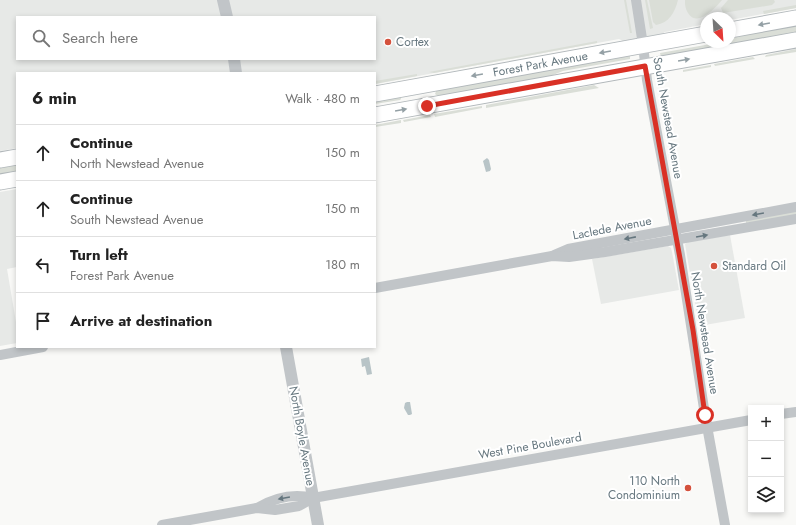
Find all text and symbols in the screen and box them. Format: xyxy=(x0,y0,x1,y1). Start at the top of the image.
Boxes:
north arrow xyxy=(700,12,736,48)
search box xyxy=(16,16,376,60)
one-way arrow xyxy=(757,21,770,27)
icon: search xyxy=(30,27,52,49)
text: Search here xyxy=(62,27,138,49)
place label: Cortex xyxy=(396,33,430,51)
marker: Cortex xyxy=(383,37,393,47)
street label: Forest Park Avenue xyxy=(491,47,589,81)
one-way arrow xyxy=(599,50,611,56)
street label: South Newstead Avenue xyxy=(648,56,688,180)
one-way arrow xyxy=(678,57,690,63)
one-way arrow xyxy=(471,73,483,79)
text: 6 min xyxy=(32,86,77,110)
text: Walk · 480 m xyxy=(285,89,360,108)
route end xyxy=(418,97,436,115)
one-way arrow xyxy=(395,107,407,113)
text: Continue xyxy=(70,132,133,154)
icon: ahead xyxy=(32,142,54,164)
text: 150 m xyxy=(325,143,360,162)
text: North Newstead Avenue xyxy=(70,154,204,173)
text: Continue xyxy=(70,188,133,210)
icon: ahead xyxy=(32,198,54,220)
text: 150 m xyxy=(325,199,360,218)
text: South Newstead Avenue xyxy=(70,210,203,229)
one-way arrow xyxy=(752,211,764,217)
street label: Laclede Avenue xyxy=(571,212,653,244)
one-way arrow xyxy=(695,233,708,239)
one-way arrow xyxy=(624,235,636,241)
text: Turn left xyxy=(70,244,128,266)
icon: left xyxy=(32,254,54,276)
text: 180 m xyxy=(325,255,360,274)
place label: Standard Oil xyxy=(722,257,786,275)
marker: Standard Oil xyxy=(709,261,719,271)
text: Forest Park Avenue xyxy=(70,266,174,285)
street label: North Newstead Avenue xyxy=(686,271,724,395)
icon: arrive xyxy=(32,310,54,332)
text: Arrive at destination xyxy=(70,310,212,332)
street label: North Boyle Avenue xyxy=(284,385,320,487)
map controls xyxy=(748,405,784,513)
button: + xyxy=(748,405,784,441)
route start xyxy=(696,406,714,424)
street label: West Pine Boulevard xyxy=(477,428,583,464)
button: − xyxy=(748,441,784,477)
place label: 110 North Condominium xyxy=(608,472,680,504)
button: layers xyxy=(748,477,784,513)
marker: 110 North Condominium xyxy=(683,483,693,493)
one-way arrow xyxy=(278,495,290,501)

